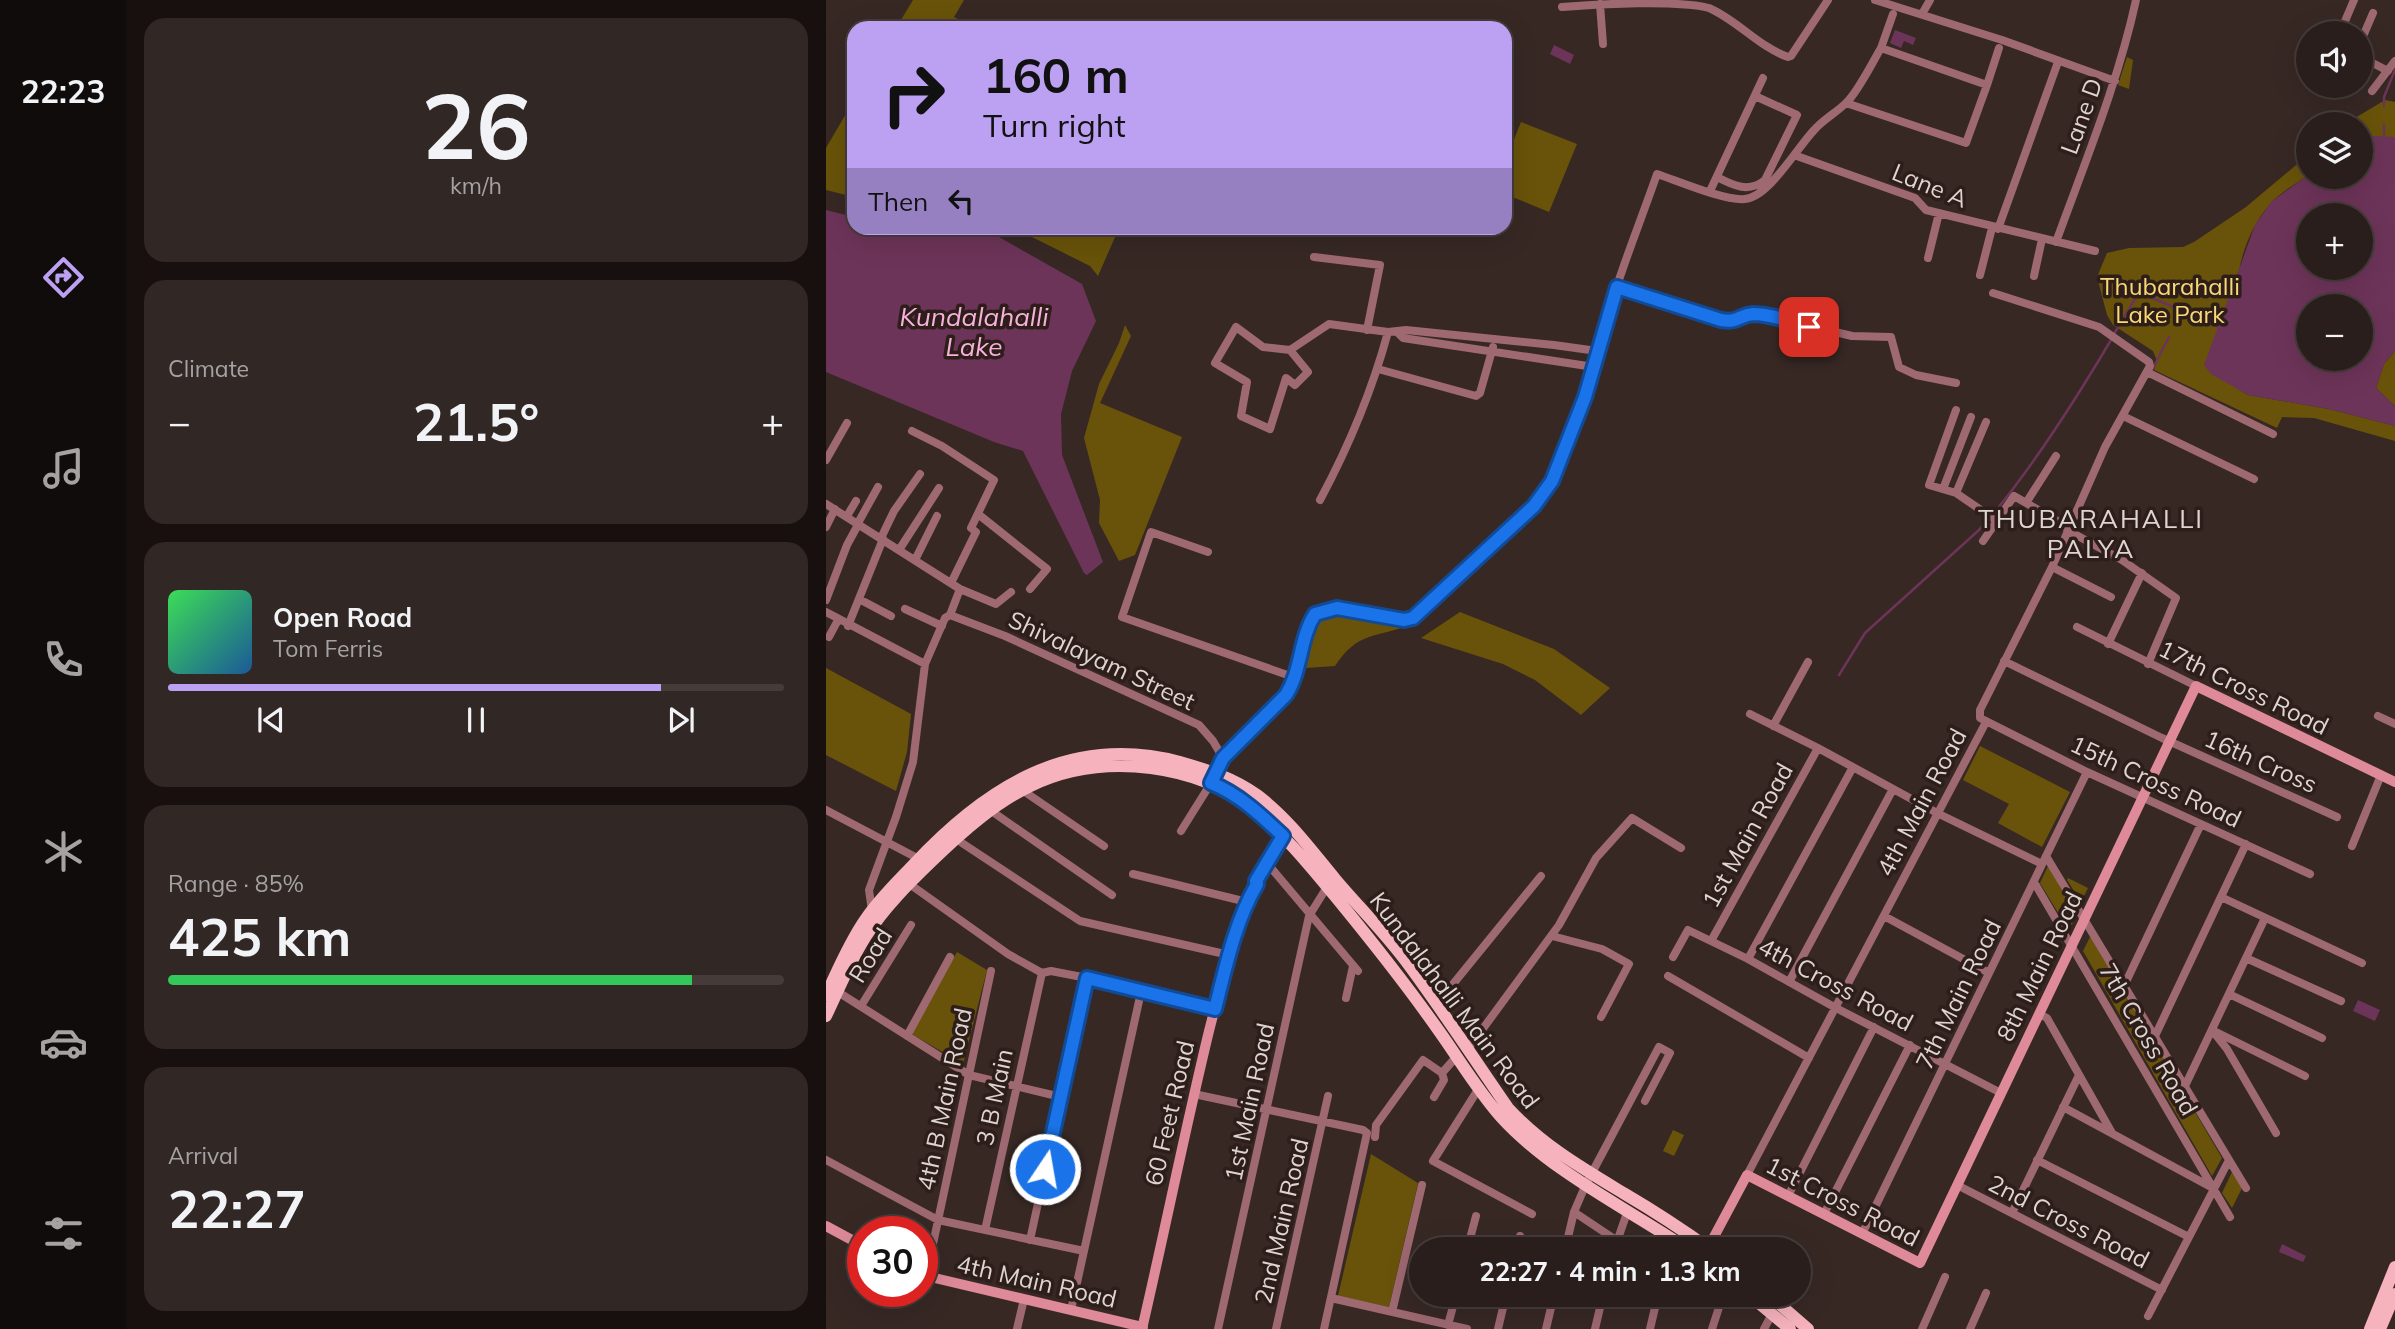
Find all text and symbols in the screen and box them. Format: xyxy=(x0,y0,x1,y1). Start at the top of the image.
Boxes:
map controls xyxy=(2296,21,2373,371)
button: sound xyxy=(2296,21,2373,98)
text: 160 m xyxy=(983,44,1129,105)
icon: right xyxy=(868,49,959,140)
text: 26 xyxy=(421,68,531,182)
text: 22:23 xyxy=(21,71,105,111)
street label: Lane D xyxy=(2053,74,2109,158)
text: Turn right xyxy=(983,105,1126,145)
button: layers xyxy=(2296,112,2373,189)
street label: Lane A xyxy=(1888,156,1972,214)
text: km/h xyxy=(450,171,502,200)
icon: left xyxy=(942,182,980,220)
text: Then xyxy=(868,185,928,218)
button: + xyxy=(2296,203,2373,280)
icon: directions xyxy=(39,253,88,302)
park label: Thubarahalli Lake Park xyxy=(2100,271,2240,329)
button: − xyxy=(2296,294,2373,371)
pin xyxy=(1779,297,1839,357)
water label: Kundalahalli Lake xyxy=(900,300,1049,363)
icon: arrive xyxy=(1790,308,1828,346)
text: Climate xyxy=(168,354,249,383)
text: 21.5° xyxy=(413,389,539,454)
text: − xyxy=(168,398,191,446)
text: + xyxy=(761,398,784,446)
icon: music xyxy=(39,444,88,493)
district label: THUBARAHALLI PALYA xyxy=(1978,502,2204,565)
text: Open Road xyxy=(273,601,412,634)
street label: Shivalayam Street xyxy=(1004,604,1200,716)
street label: 17th Cross Road xyxy=(2154,633,2334,741)
text: Tom Ferris xyxy=(273,634,383,663)
icon: phone xyxy=(39,635,88,684)
icon: previous xyxy=(252,701,290,739)
icon: pause xyxy=(457,701,495,739)
icon: next xyxy=(662,701,700,739)
street label: 4th Main Road xyxy=(1869,723,1973,881)
street label: 16th Cross xyxy=(2200,723,2322,799)
street label: 15th Cross Road xyxy=(2066,728,2246,834)
street label: 1st Main Road xyxy=(1695,757,1799,913)
icon: climate xyxy=(39,827,88,876)
text: Range · 85% xyxy=(168,869,304,898)
street label: Kundalahalli Main Road xyxy=(1364,886,1546,1114)
street label: 8th Main Road xyxy=(1990,886,2088,1046)
text: 425 km xyxy=(168,904,351,969)
street label: 7th Main Road xyxy=(1909,914,2007,1074)
street label: Road xyxy=(842,922,898,988)
street label: 4th Cross Road xyxy=(1754,931,1918,1037)
street label: 7th Cross Road xyxy=(2093,958,2205,1120)
street label: 4th B Main Road xyxy=(910,1005,978,1193)
icon: car xyxy=(39,1018,88,1067)
street label: 1st Main Road xyxy=(1218,1020,1280,1184)
street label: 60 Feet Road xyxy=(1138,1038,1200,1188)
street label: 3 B Main xyxy=(969,1046,1019,1148)
position arrow xyxy=(1008,1132,1082,1206)
street label: 2nd Main Road xyxy=(1247,1135,1315,1307)
text: Arrival xyxy=(168,1141,238,1170)
street label: 1st Cross Road xyxy=(1761,1149,1925,1253)
street label: 2nd Cross Road xyxy=(1983,1168,2155,1274)
text: 22:27 xyxy=(168,1176,306,1241)
icon: filters xyxy=(39,1209,88,1258)
speed limit sign: 30 xyxy=(847,1216,938,1307)
street label: 4th Main Road xyxy=(954,1248,1120,1314)
text: 22:27 · 4 min · 1.3 km xyxy=(1479,1255,1741,1288)

